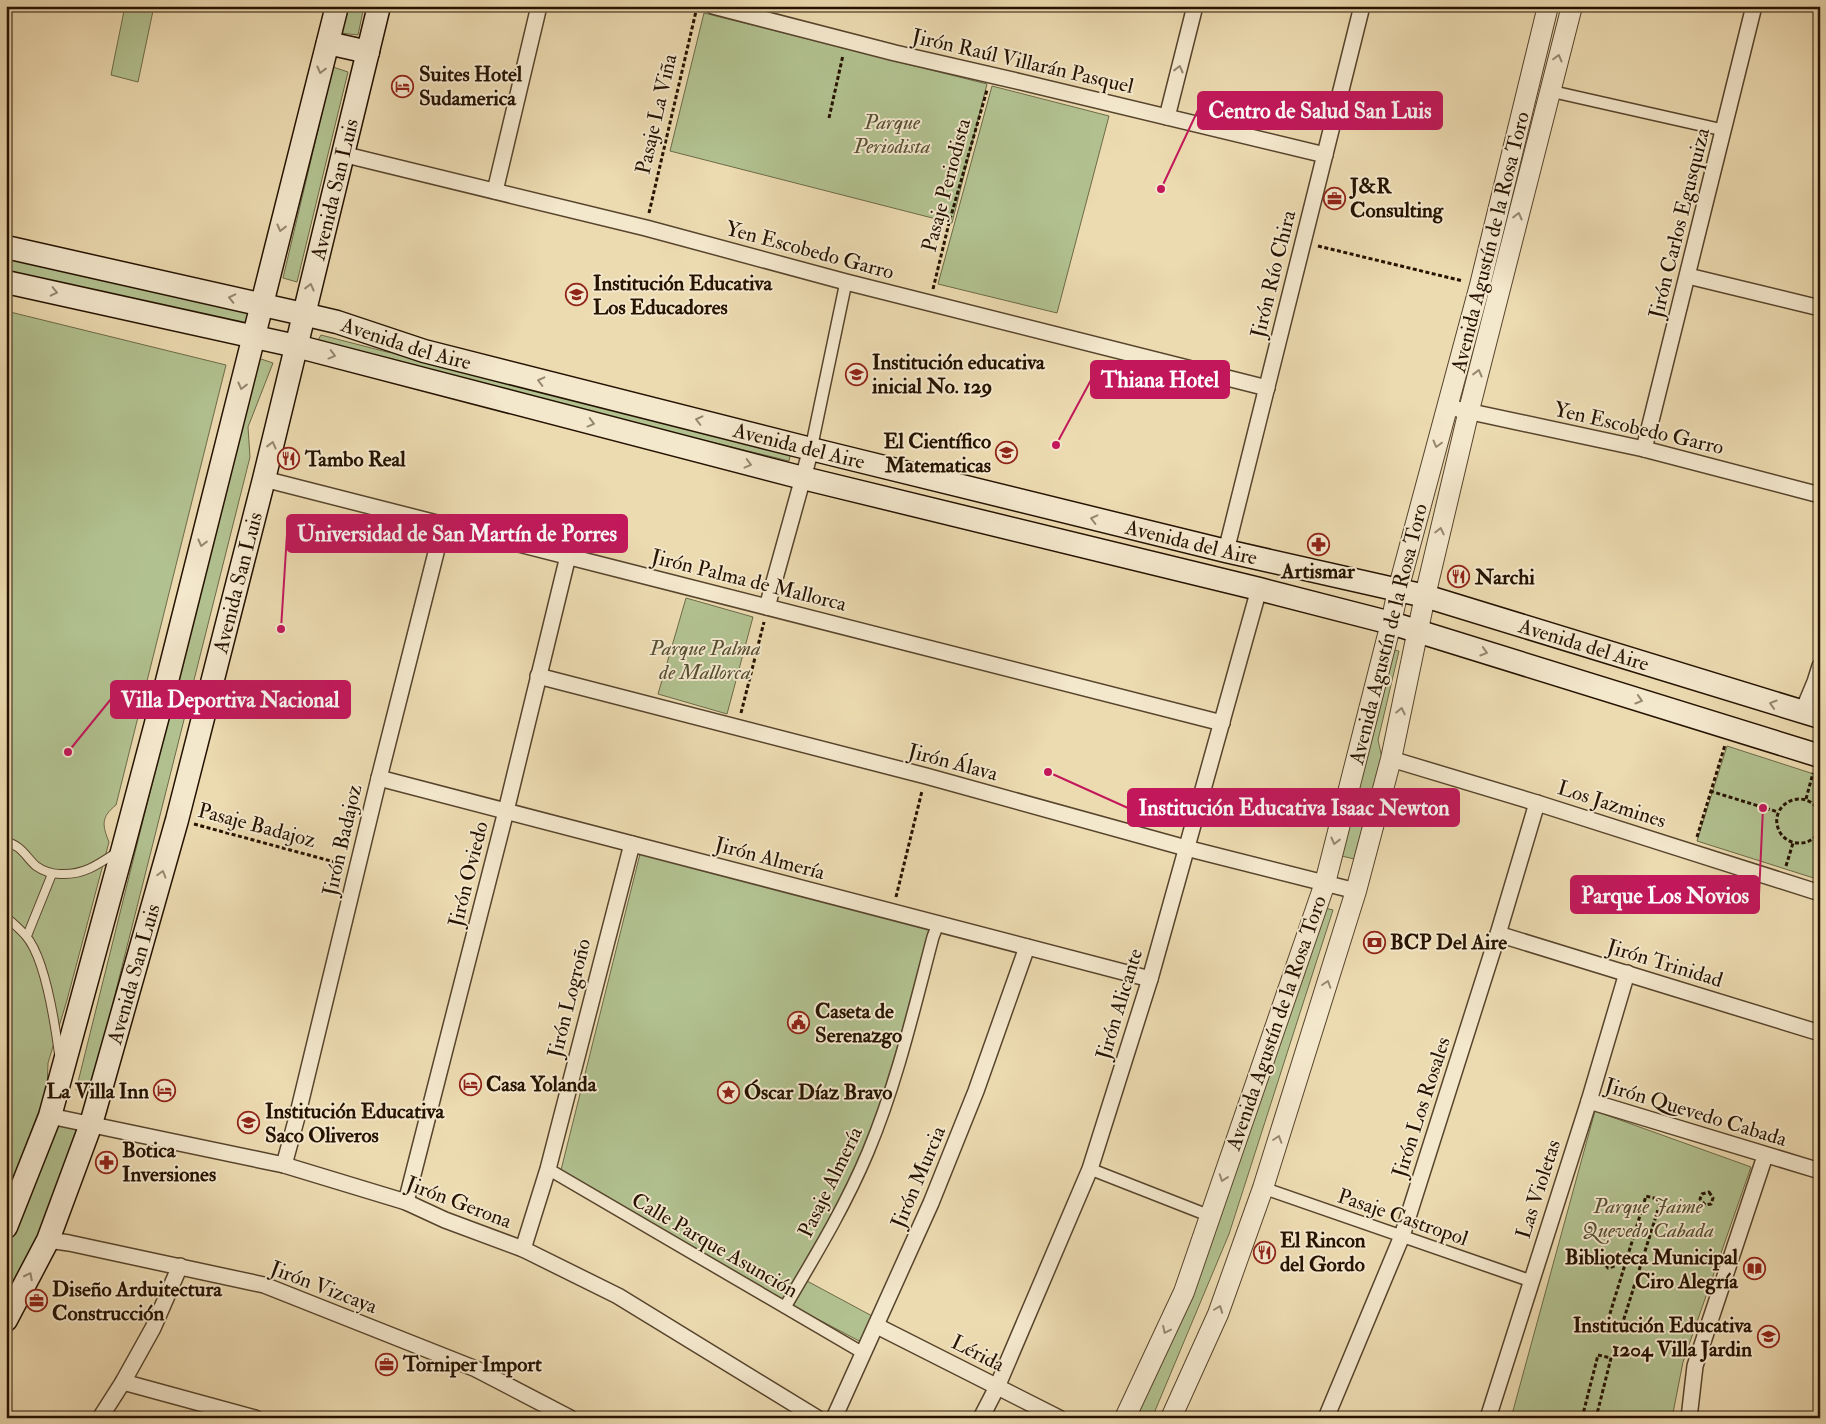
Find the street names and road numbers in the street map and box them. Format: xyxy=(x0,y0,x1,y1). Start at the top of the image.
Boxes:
street label: Jirón Raúl Villarán Pasquel xyxy=(909,23,1137,100)
street label: Pasaje La Viña xyxy=(630,51,683,177)
street label: Avenida Agustín de la Rosa Toro xyxy=(1445,109,1536,376)
street label: Pasaje Periodista xyxy=(916,115,977,255)
street label: Avenida San Luis xyxy=(304,116,365,264)
street label: Jirón Carlos Egusquiza xyxy=(1642,125,1716,322)
street label: Jirón Río Chira xyxy=(1244,207,1302,342)
street label: Yen Escobedo Garro xyxy=(723,215,897,286)
street label: Avenida del Aire xyxy=(337,311,474,376)
street label: Yen Escobedo Garro xyxy=(1551,396,1726,461)
street label: Avenida del Aire xyxy=(729,417,868,476)
street label: Avenida Agustín de la Rosa Toro xyxy=(1343,501,1434,768)
street label: Avenida San Luis xyxy=(207,509,269,657)
street label: Avenida del Aire xyxy=(1122,514,1260,572)
street label: Jirón Palma de Mallorca xyxy=(648,543,850,618)
street label: Avenida del Aire xyxy=(1515,612,1652,678)
street label: Jirón Álava xyxy=(904,737,1001,787)
street label: Los Jazmines xyxy=(1554,774,1670,835)
street label: Jirón Badajoz xyxy=(316,782,368,899)
street label: Pasaje Badajoz xyxy=(195,797,319,854)
street label: Jirón Oviedo xyxy=(442,818,495,931)
street label: Jirón Almería xyxy=(711,831,828,886)
street label: Avenida Agustín de la Rosa Toro xyxy=(1220,892,1333,1155)
street label: Avenida San Luis xyxy=(101,901,167,1048)
street label: Jirón Trinidad xyxy=(1603,933,1727,994)
street label: Jirón Logroño xyxy=(541,936,597,1061)
street label: Jirón Alicante xyxy=(1090,945,1149,1064)
street label: Jirón Los Rosales xyxy=(1386,1033,1457,1182)
street label: Jirón Quevedo Cabada xyxy=(1601,1072,1790,1153)
street label: Pasaje Almería xyxy=(792,1122,869,1242)
street label: Jirón Murcia xyxy=(884,1122,952,1233)
street label: Las Violetas xyxy=(1510,1136,1567,1242)
street label: Jirón Gerona xyxy=(401,1170,516,1235)
street label: Pasaje Castropol xyxy=(1334,1183,1472,1253)
street label: Calle Parque Asunción xyxy=(627,1187,803,1304)
street label: Jirón Vizcaya xyxy=(266,1254,381,1320)
street label: Lérida xyxy=(947,1329,1009,1378)

